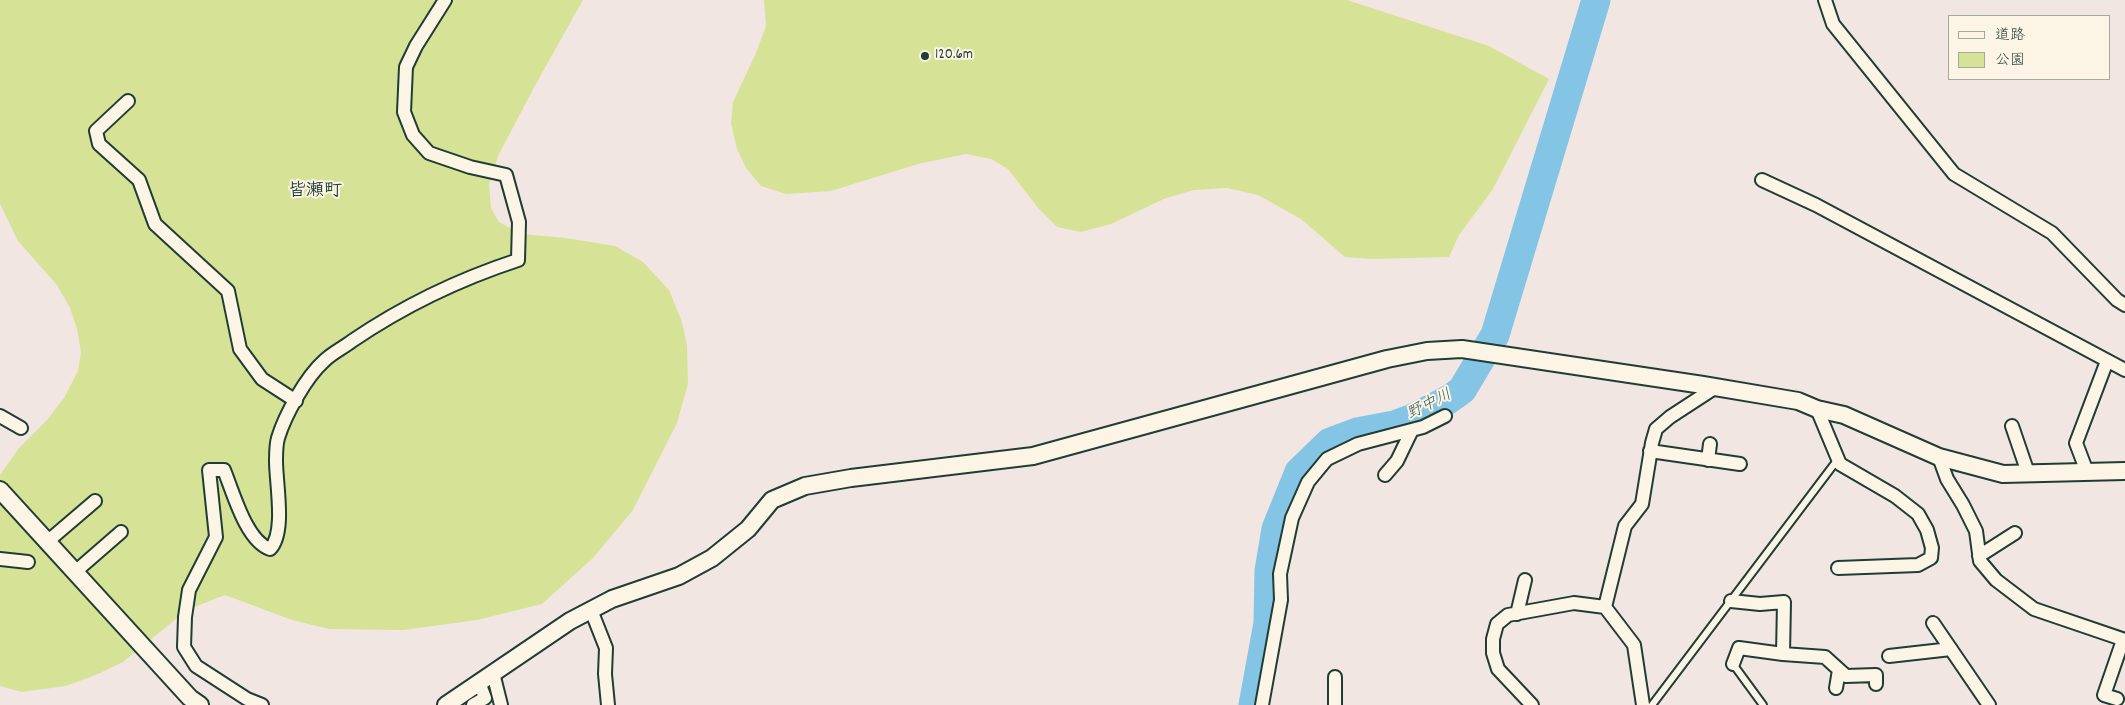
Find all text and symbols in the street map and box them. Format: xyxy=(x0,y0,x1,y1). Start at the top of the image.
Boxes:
legend xyxy=(1948,15,2110,80)
text: 道路 xyxy=(1995,25,2025,47)
place label: 120.6m xyxy=(935,47,973,65)
marker: 120.6m xyxy=(919,50,931,62)
text: 公園 xyxy=(1995,50,2025,72)
district label: 皆瀬町 xyxy=(288,182,342,204)
water label: 野中川 xyxy=(1404,387,1456,425)

